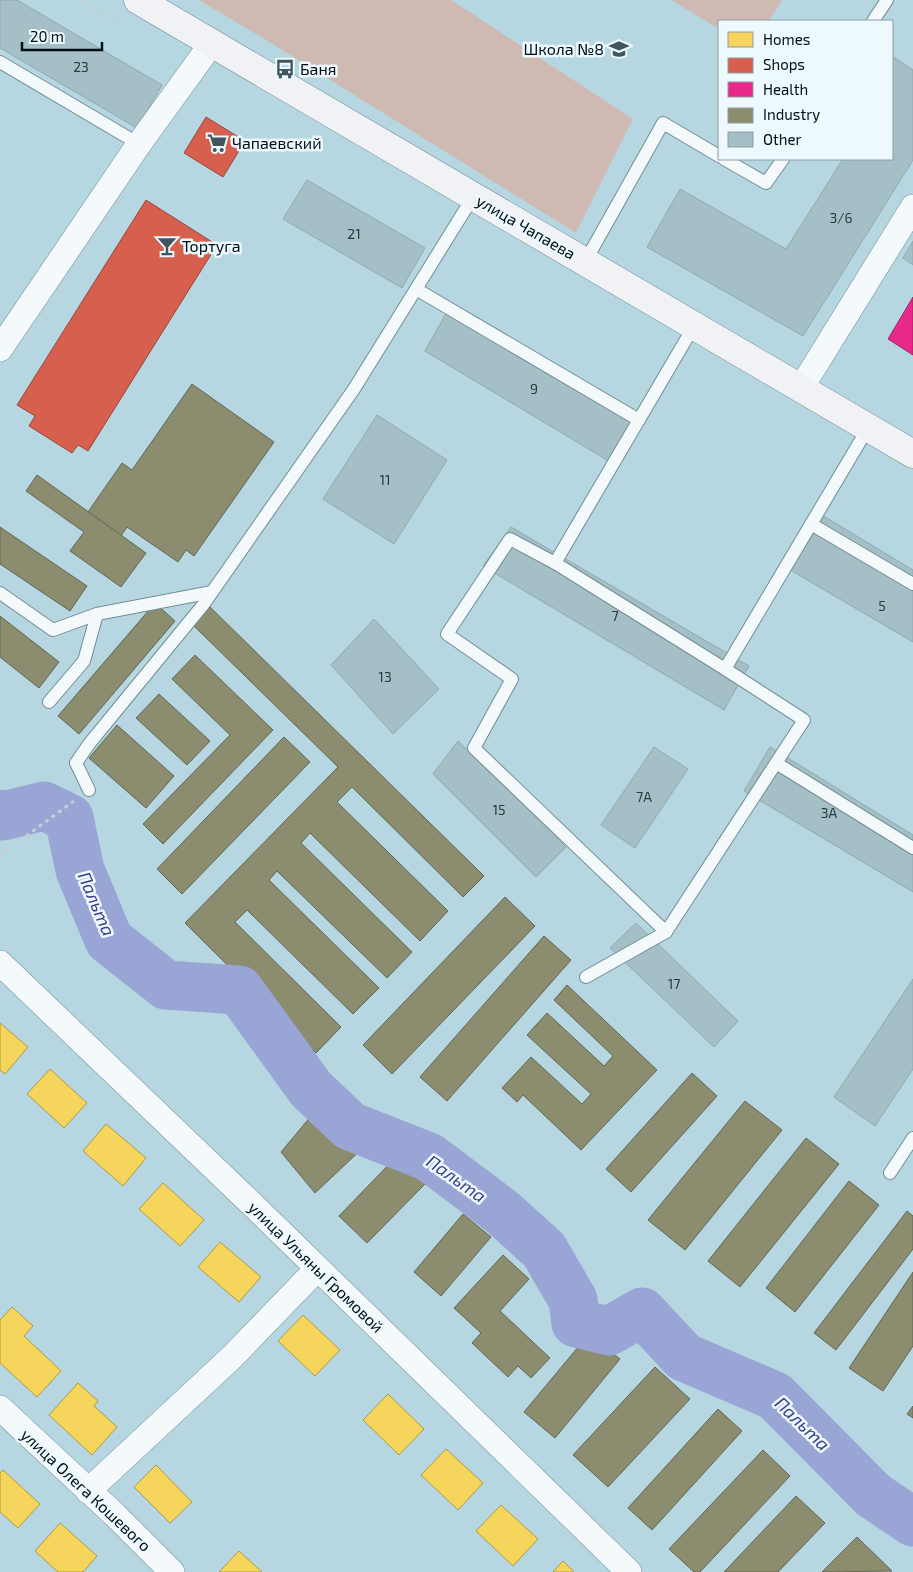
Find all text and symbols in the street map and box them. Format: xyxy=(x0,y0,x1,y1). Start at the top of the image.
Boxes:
scale bar xyxy=(22,20,102,52)
legend xyxy=(718,20,893,160)
text: 20 m xyxy=(30,27,64,45)
text: Homes xyxy=(763,30,810,48)
school or university icon: Школа №8 xyxy=(608,38,630,60)
place label: Школа №8 xyxy=(523,39,604,58)
text: Shops xyxy=(763,55,805,73)
house number: 23 xyxy=(73,58,89,75)
bus stop icon: Баня xyxy=(274,58,296,80)
place label: Баня xyxy=(300,59,336,78)
text: Health xyxy=(763,80,808,98)
text: Industry xyxy=(763,105,820,123)
text: Other xyxy=(763,130,802,148)
supermarket icon: Чапаевский xyxy=(206,132,228,154)
place label: Чапаевский xyxy=(232,133,322,152)
street label: улица Чапаева xyxy=(473,190,579,264)
house number: 3/6 xyxy=(829,209,853,226)
house number: 21 xyxy=(347,225,361,242)
bar icon: Тортуга xyxy=(156,235,178,257)
place label: Тортуга xyxy=(182,236,241,256)
house number: 9 xyxy=(530,380,538,397)
house number: 11 xyxy=(379,471,391,488)
house number: 5 xyxy=(878,597,886,614)
house number: 7 xyxy=(611,607,619,624)
house number: 13 xyxy=(378,668,392,685)
house number: 7А xyxy=(636,788,652,805)
house number: 15 xyxy=(492,801,506,818)
house number: 3А xyxy=(821,804,838,821)
water label: Пальта xyxy=(74,868,120,939)
house number: 17 xyxy=(668,975,680,992)
water label: Пальта xyxy=(422,1150,491,1207)
street label: улица Ульяны Громовой xyxy=(244,1197,388,1337)
water label: Пальта xyxy=(771,1392,835,1455)
street label: улица Олега Кошевого xyxy=(17,1424,155,1556)

